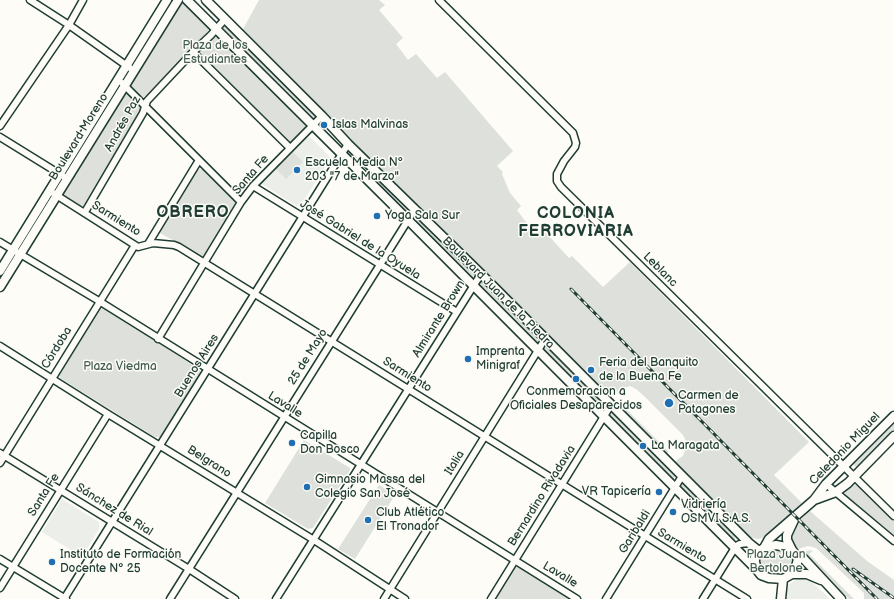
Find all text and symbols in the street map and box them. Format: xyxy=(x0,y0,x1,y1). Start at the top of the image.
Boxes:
park label: Plaza de los Estudiantes xyxy=(182,39,248,67)
street label: Boulevard Moreno xyxy=(46,91,112,183)
street label: Andrés Paz xyxy=(102,94,144,154)
place label: Islas Malvinas xyxy=(332,118,408,132)
marker: Islas Malvinas xyxy=(319,120,329,130)
street label: Santa Fe xyxy=(230,152,272,198)
place label: Escuela Media Nº 203 "7 de Marzo" xyxy=(305,156,403,184)
marker: Escuela Media Nº 203 "7 de Marzo" xyxy=(292,165,302,175)
street label: José Gabriel de la Oyuela xyxy=(297,197,423,283)
street label: Sarmiento xyxy=(89,198,143,240)
district label: OBRERO xyxy=(156,203,230,223)
district label: COLONIA FERROVIARIA xyxy=(518,204,634,242)
place label: Yoga Sala Sur xyxy=(385,209,460,223)
marker: Yoga Sala Sur xyxy=(372,211,382,221)
street label: Boulevard Juan de la Piedra xyxy=(439,234,557,352)
street label: Leblanc xyxy=(640,250,680,290)
street label: Almirante Brown xyxy=(410,278,468,360)
street label: Córdoba xyxy=(39,324,75,372)
street label: 25 de Mayo xyxy=(285,326,331,388)
street label: Buenos Aires xyxy=(172,332,222,400)
place label: Imprenta Minigraf xyxy=(476,345,525,373)
street label: Sarmiento xyxy=(380,354,434,396)
marker: Imprenta Minigraf xyxy=(463,354,473,364)
place label: Feria del Banquito de la Buena Fe xyxy=(599,356,698,384)
park label: Plaza Viedma xyxy=(83,360,157,374)
marker: Feria del Banquito de la Buena Fe xyxy=(586,365,596,375)
marker: Conmemoracion a Oficiales Desaparecidos xyxy=(571,374,581,384)
place label: Conmemoracion a Oficiales Desaparecidos xyxy=(510,385,642,413)
street label: Lavalle xyxy=(265,389,305,421)
place label: Carmen de Patagones xyxy=(678,389,739,417)
marker: Carmen de Patagones xyxy=(663,397,675,409)
street label: Celedonio Miguel xyxy=(807,410,883,488)
place label: Capilla Don Bosco xyxy=(300,429,360,457)
marker: Capilla Don Bosco xyxy=(287,438,297,448)
place label: La Maragata xyxy=(651,439,719,453)
marker: La Maragata xyxy=(638,441,648,451)
street label: Belgrano xyxy=(184,443,234,481)
street label: Bernardino Rivadavia xyxy=(505,443,579,549)
street label: Italia xyxy=(442,448,468,478)
street label: Santa Fe xyxy=(25,471,63,519)
place label: Gimnasio Massa del Colegio San José xyxy=(315,473,425,501)
street label: Sánchez de Rial xyxy=(73,481,155,539)
marker: Gimnasio Massa del Colegio San José xyxy=(302,482,312,492)
place label: VR Tapicería xyxy=(582,485,651,499)
marker: VR Tapicería xyxy=(654,487,664,497)
place label: Vidriería OSMVI S.A.S. xyxy=(681,498,751,526)
place label: Club Atlético El Tronador xyxy=(376,506,444,534)
marker: Vidriería OSMVI S.A.S. xyxy=(668,507,678,517)
street label: Garibaldi xyxy=(616,508,654,556)
marker: Club Atlético El Tronador xyxy=(363,515,373,525)
street label: Sarmiento xyxy=(655,526,709,566)
place label: Instituto de Formación Docente Nº 25 xyxy=(60,548,181,576)
park label: Plaza Juan Bertolone xyxy=(746,548,806,576)
marker: Instituto de Formación Docente Nº 25 xyxy=(47,557,57,567)
street label: Lavalle xyxy=(540,559,580,591)

